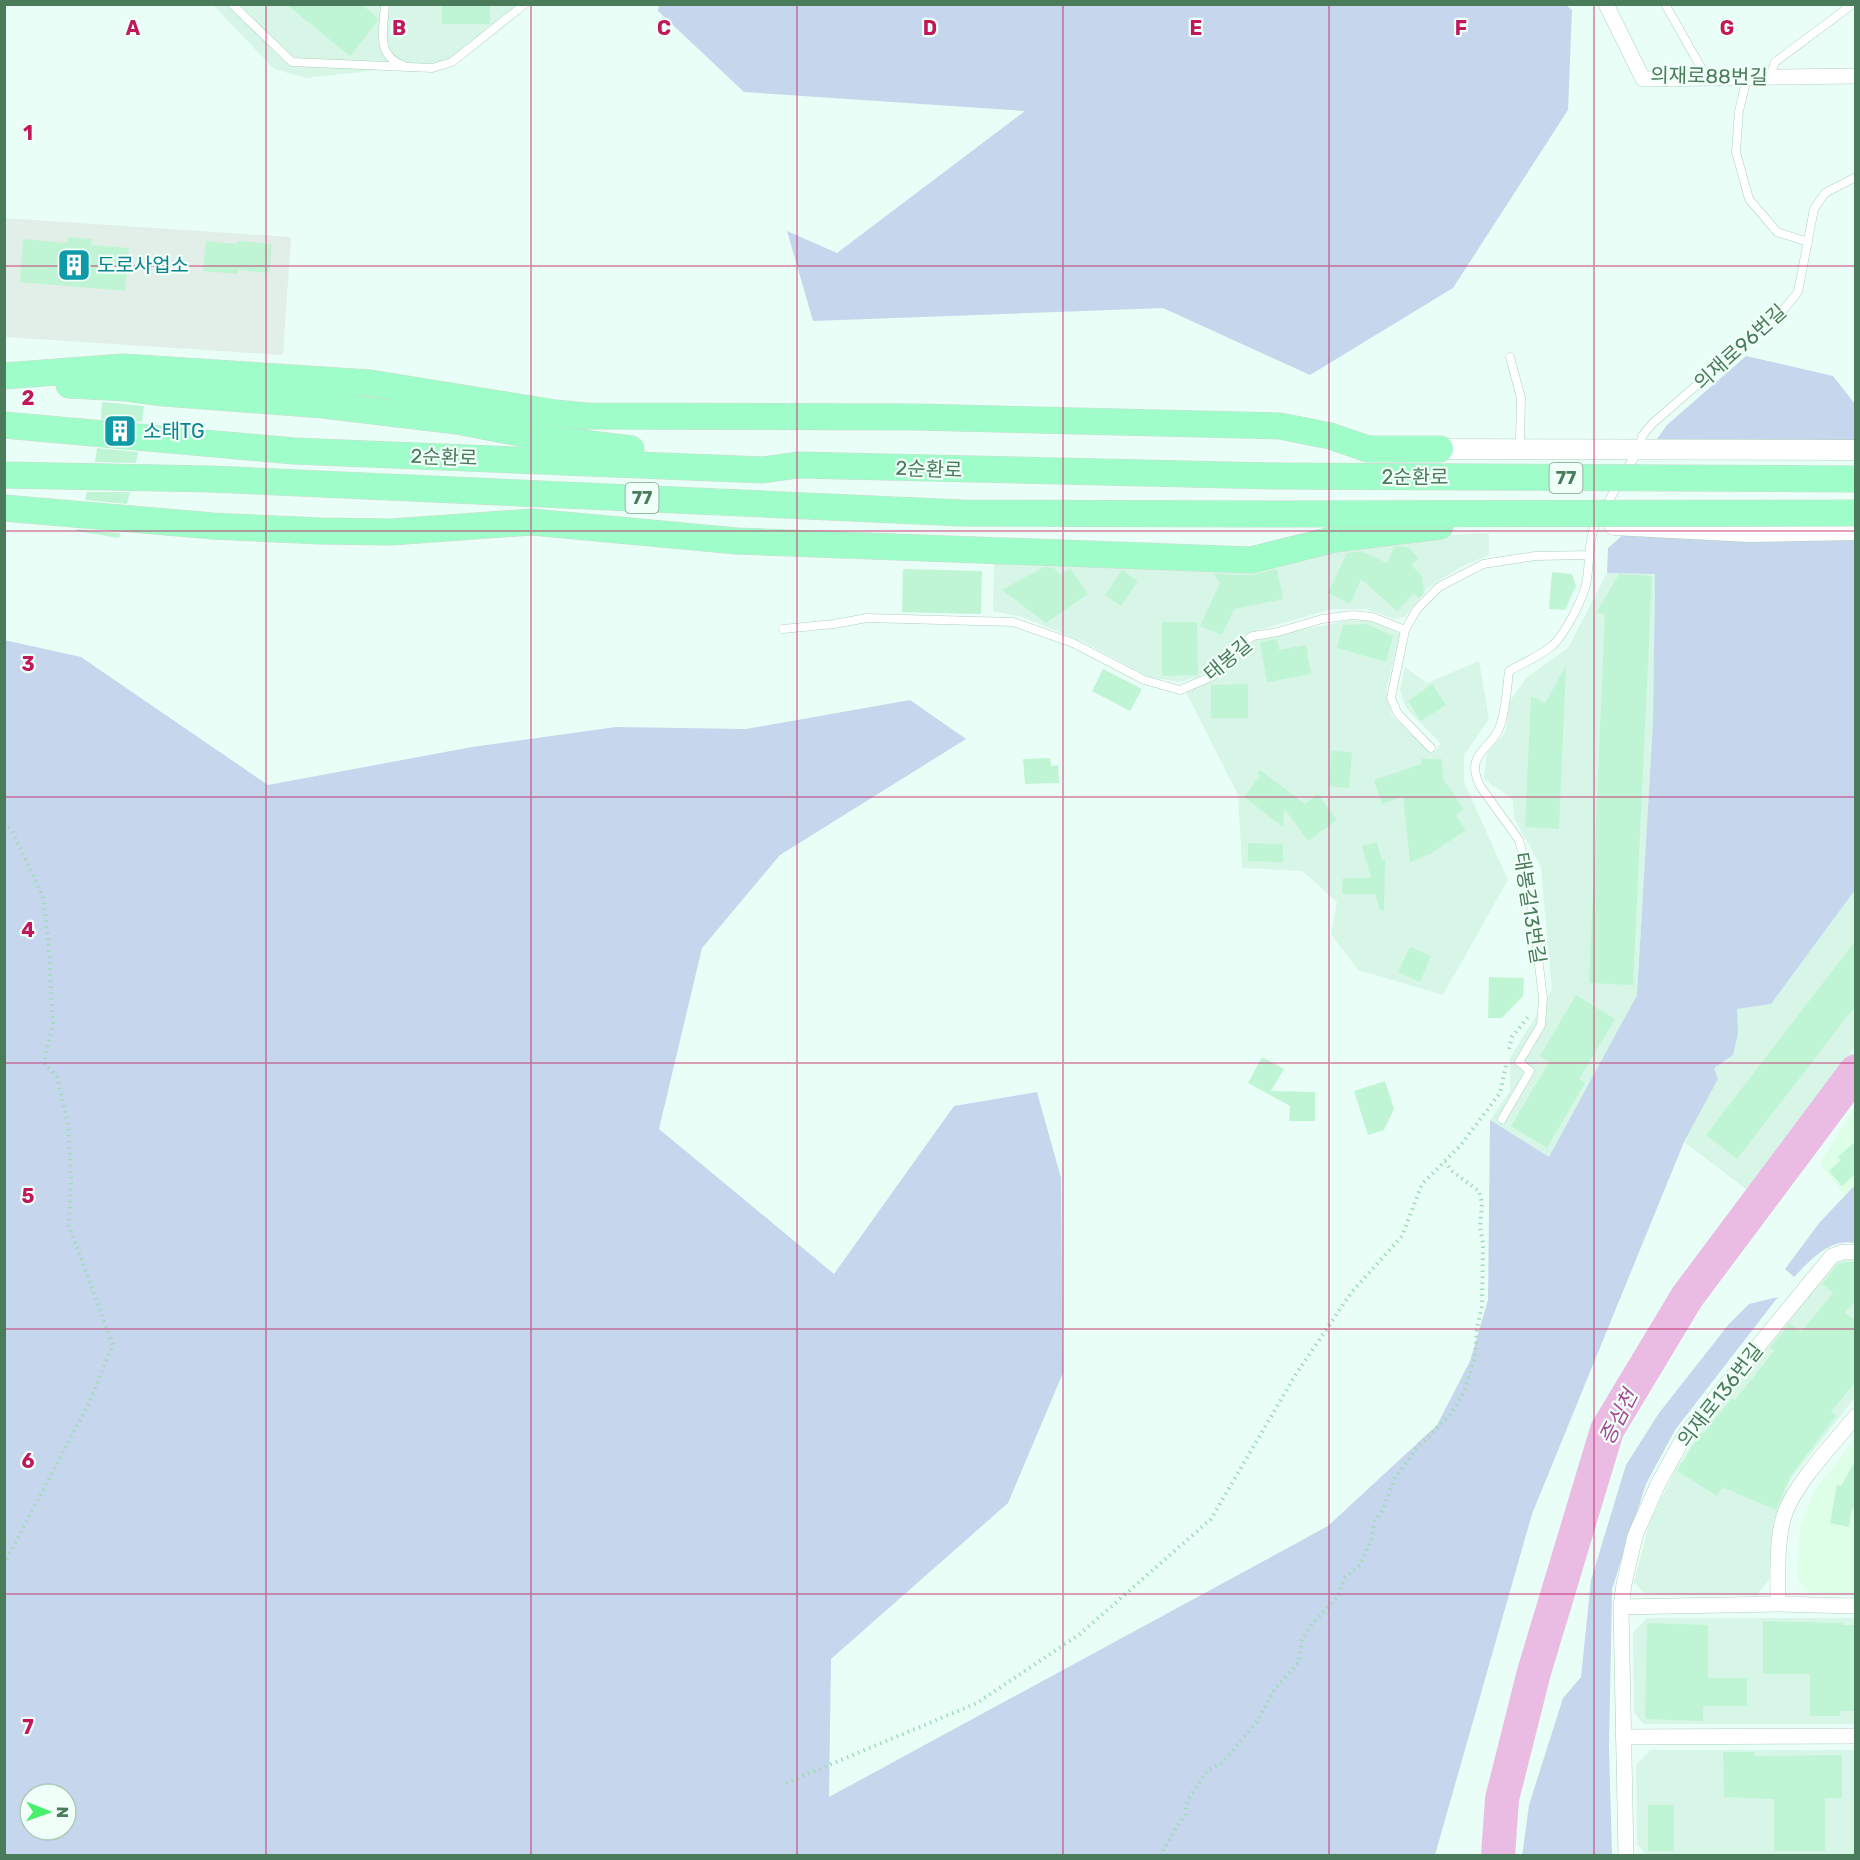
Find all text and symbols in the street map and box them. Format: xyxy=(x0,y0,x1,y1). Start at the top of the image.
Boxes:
text: A xyxy=(126,16,141,40)
text: B xyxy=(392,16,406,40)
text: C xyxy=(657,16,671,40)
text: D xyxy=(923,16,937,40)
text: E xyxy=(1190,16,1202,40)
text: F xyxy=(1455,16,1467,40)
text: G xyxy=(1720,16,1734,40)
street label: 의재로88번길 xyxy=(1650,63,1768,89)
text: 1 xyxy=(23,121,33,145)
building icon: 도로사업소 xyxy=(56,247,92,283)
place label: 도로사업소 xyxy=(97,253,189,277)
street label: 의재로96번길 xyxy=(1689,299,1791,395)
text: 2 xyxy=(22,386,35,410)
building icon: 소태TG xyxy=(102,413,138,449)
place label: 소태TG xyxy=(143,419,205,443)
street label: 2순환로 xyxy=(410,444,478,470)
street label: 2순환로 xyxy=(895,456,963,482)
road number: 77 xyxy=(1550,463,1582,493)
street label: 2순환로 xyxy=(1382,465,1448,489)
road number: 77 xyxy=(626,483,658,513)
street label: 태봉길 xyxy=(1199,632,1257,686)
text: 3 xyxy=(21,652,35,676)
street label: 태봉길13번길 xyxy=(1509,851,1551,965)
text: 4 xyxy=(21,918,35,942)
text: 5 xyxy=(22,1184,35,1208)
street label: 의재로136번길 xyxy=(1672,1339,1768,1451)
water label: 증심천 xyxy=(1594,1383,1644,1449)
text: 6 xyxy=(21,1449,35,1473)
text: 7 xyxy=(22,1715,34,1739)
north arrow xyxy=(18,1782,78,1842)
text: N xyxy=(53,1806,72,1818)

